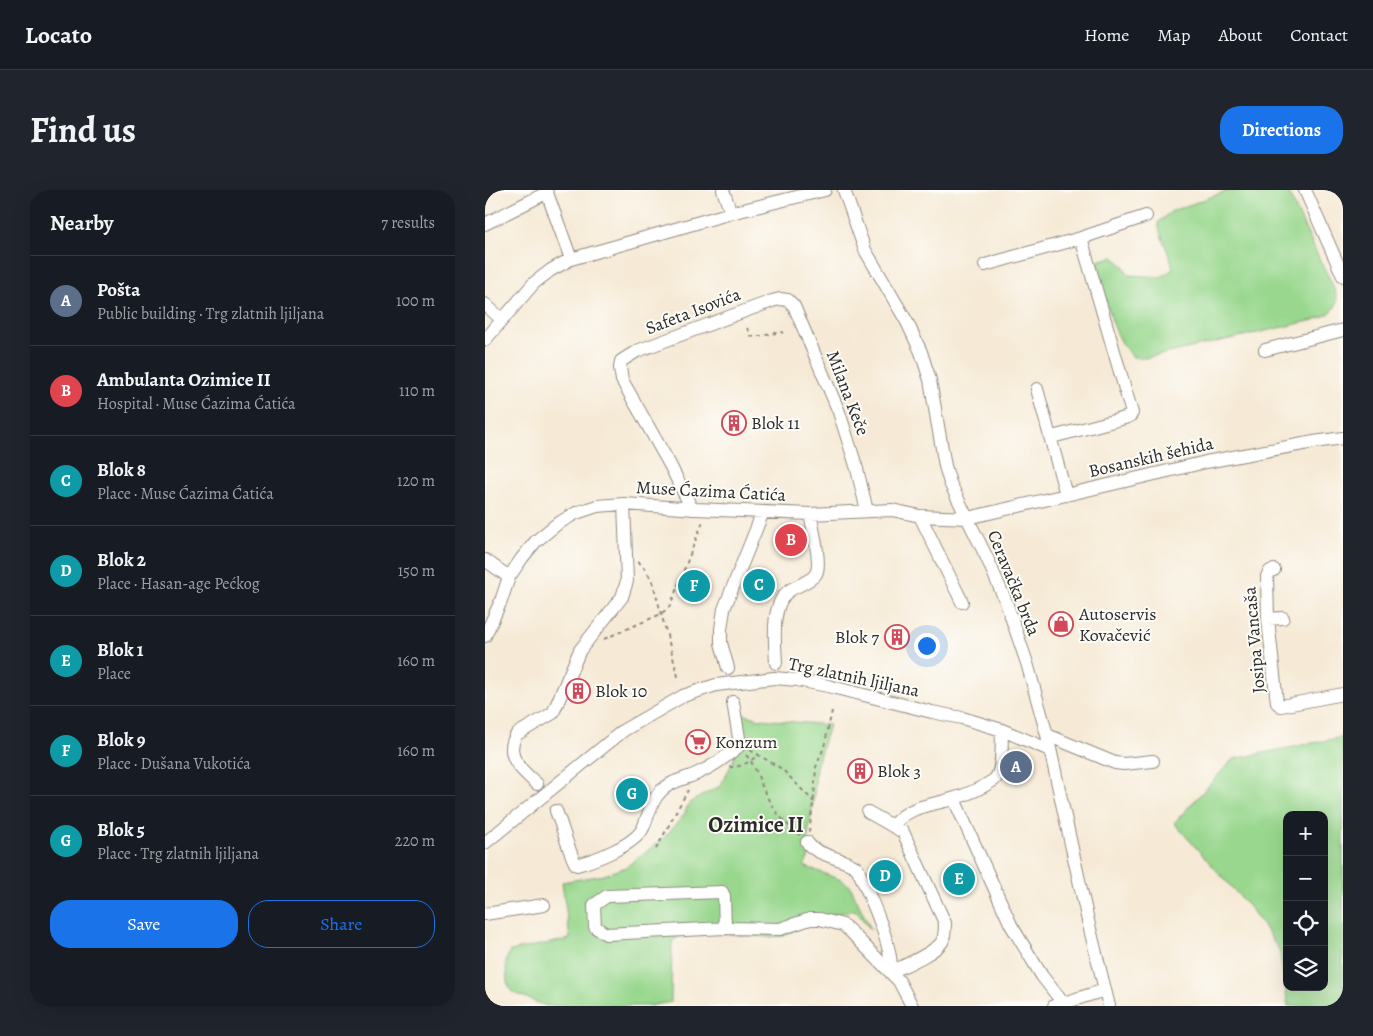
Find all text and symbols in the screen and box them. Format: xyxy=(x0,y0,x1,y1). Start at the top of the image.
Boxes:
text: Locato xyxy=(25,19,92,51)
text: Home xyxy=(1084,23,1129,47)
text: Map xyxy=(1157,23,1190,47)
text: About xyxy=(1218,23,1262,47)
text: Contact xyxy=(1290,23,1348,47)
text: Find us xyxy=(30,106,136,154)
button: Directions xyxy=(1220,106,1343,154)
text: Nearby xyxy=(50,209,113,237)
text: 7 results xyxy=(381,212,435,234)
text: Pošta xyxy=(97,277,140,303)
street label: Safeta Isovića xyxy=(642,282,745,340)
text: A xyxy=(61,290,71,312)
text: 100 m xyxy=(396,290,435,312)
text: Public building · Trg zlatnih ljiljana xyxy=(97,303,324,325)
street label: Milana Keče xyxy=(821,347,875,439)
text: Ambulanta Ozimice II xyxy=(97,367,271,393)
text: B xyxy=(61,380,71,402)
text: 110 m xyxy=(399,380,435,402)
text: Hospital · Muse Ćazima Ćatića xyxy=(97,393,296,415)
building icon: Blok 11 xyxy=(721,410,747,436)
place label: Blok 11 xyxy=(751,411,800,435)
street label: Bosanskih šehida xyxy=(1086,431,1216,483)
text: Blok 8 xyxy=(97,457,146,483)
text: C xyxy=(61,470,71,492)
text: 120 m xyxy=(397,470,435,492)
street label: Muse Ćazima Ćatića xyxy=(635,475,787,507)
text: Place · Muse Ćazima Ćatića xyxy=(97,483,274,505)
pin: B xyxy=(775,521,807,559)
street label: Ceravačka brda xyxy=(982,527,1046,640)
text: Blok 2 xyxy=(97,547,146,573)
text: D xyxy=(60,560,72,582)
text: 150 m xyxy=(398,560,435,582)
pin: C xyxy=(743,566,775,604)
pin: F xyxy=(678,567,710,605)
text: Place · Hasan-age Pećkog xyxy=(97,573,260,595)
street label: Josipa Vancaša xyxy=(1237,585,1271,694)
place label: Autoservis Kovačević xyxy=(1078,602,1157,647)
shop icon: Autoservis Kovačević xyxy=(1048,611,1074,637)
building icon: Blok 7 xyxy=(884,624,910,650)
place label: Blok 7 xyxy=(835,625,879,649)
your location xyxy=(914,633,940,659)
text: Blok 1 xyxy=(97,637,144,663)
text: E xyxy=(61,650,71,672)
text: 160 m xyxy=(397,650,435,672)
street label: Trg zlatnih ljiljana xyxy=(786,651,922,703)
text: Place xyxy=(97,663,131,685)
building icon: Blok 10 xyxy=(565,678,591,704)
place label: Blok 10 xyxy=(595,679,647,703)
text: Blok 9 xyxy=(97,727,146,753)
supermarket icon: Konzum xyxy=(685,729,711,755)
place label: Konzum xyxy=(715,730,778,754)
text: F xyxy=(62,740,70,762)
text: 160 m xyxy=(397,740,435,762)
pin: A xyxy=(1000,748,1032,786)
text: Place · Dušana Vukotića xyxy=(97,753,251,775)
building icon: Blok 3 xyxy=(847,758,873,784)
place label: Blok 3 xyxy=(877,759,921,783)
pin: G xyxy=(616,775,648,813)
district label: Ozimice II xyxy=(708,810,804,840)
map controls xyxy=(1283,811,1328,991)
button: + xyxy=(1283,811,1328,856)
text: Blok 5 xyxy=(97,817,145,843)
text: G xyxy=(61,830,71,852)
text: 220 m xyxy=(395,830,435,852)
text: Place · Trg zlatnih ljiljana xyxy=(97,843,259,865)
button: − xyxy=(1283,856,1328,901)
pin: D xyxy=(869,857,901,895)
pin: E xyxy=(943,860,975,898)
button: Save xyxy=(50,900,238,948)
button: Share xyxy=(248,900,435,948)
button: locate xyxy=(1283,901,1328,946)
button: layers xyxy=(1283,946,1328,991)

